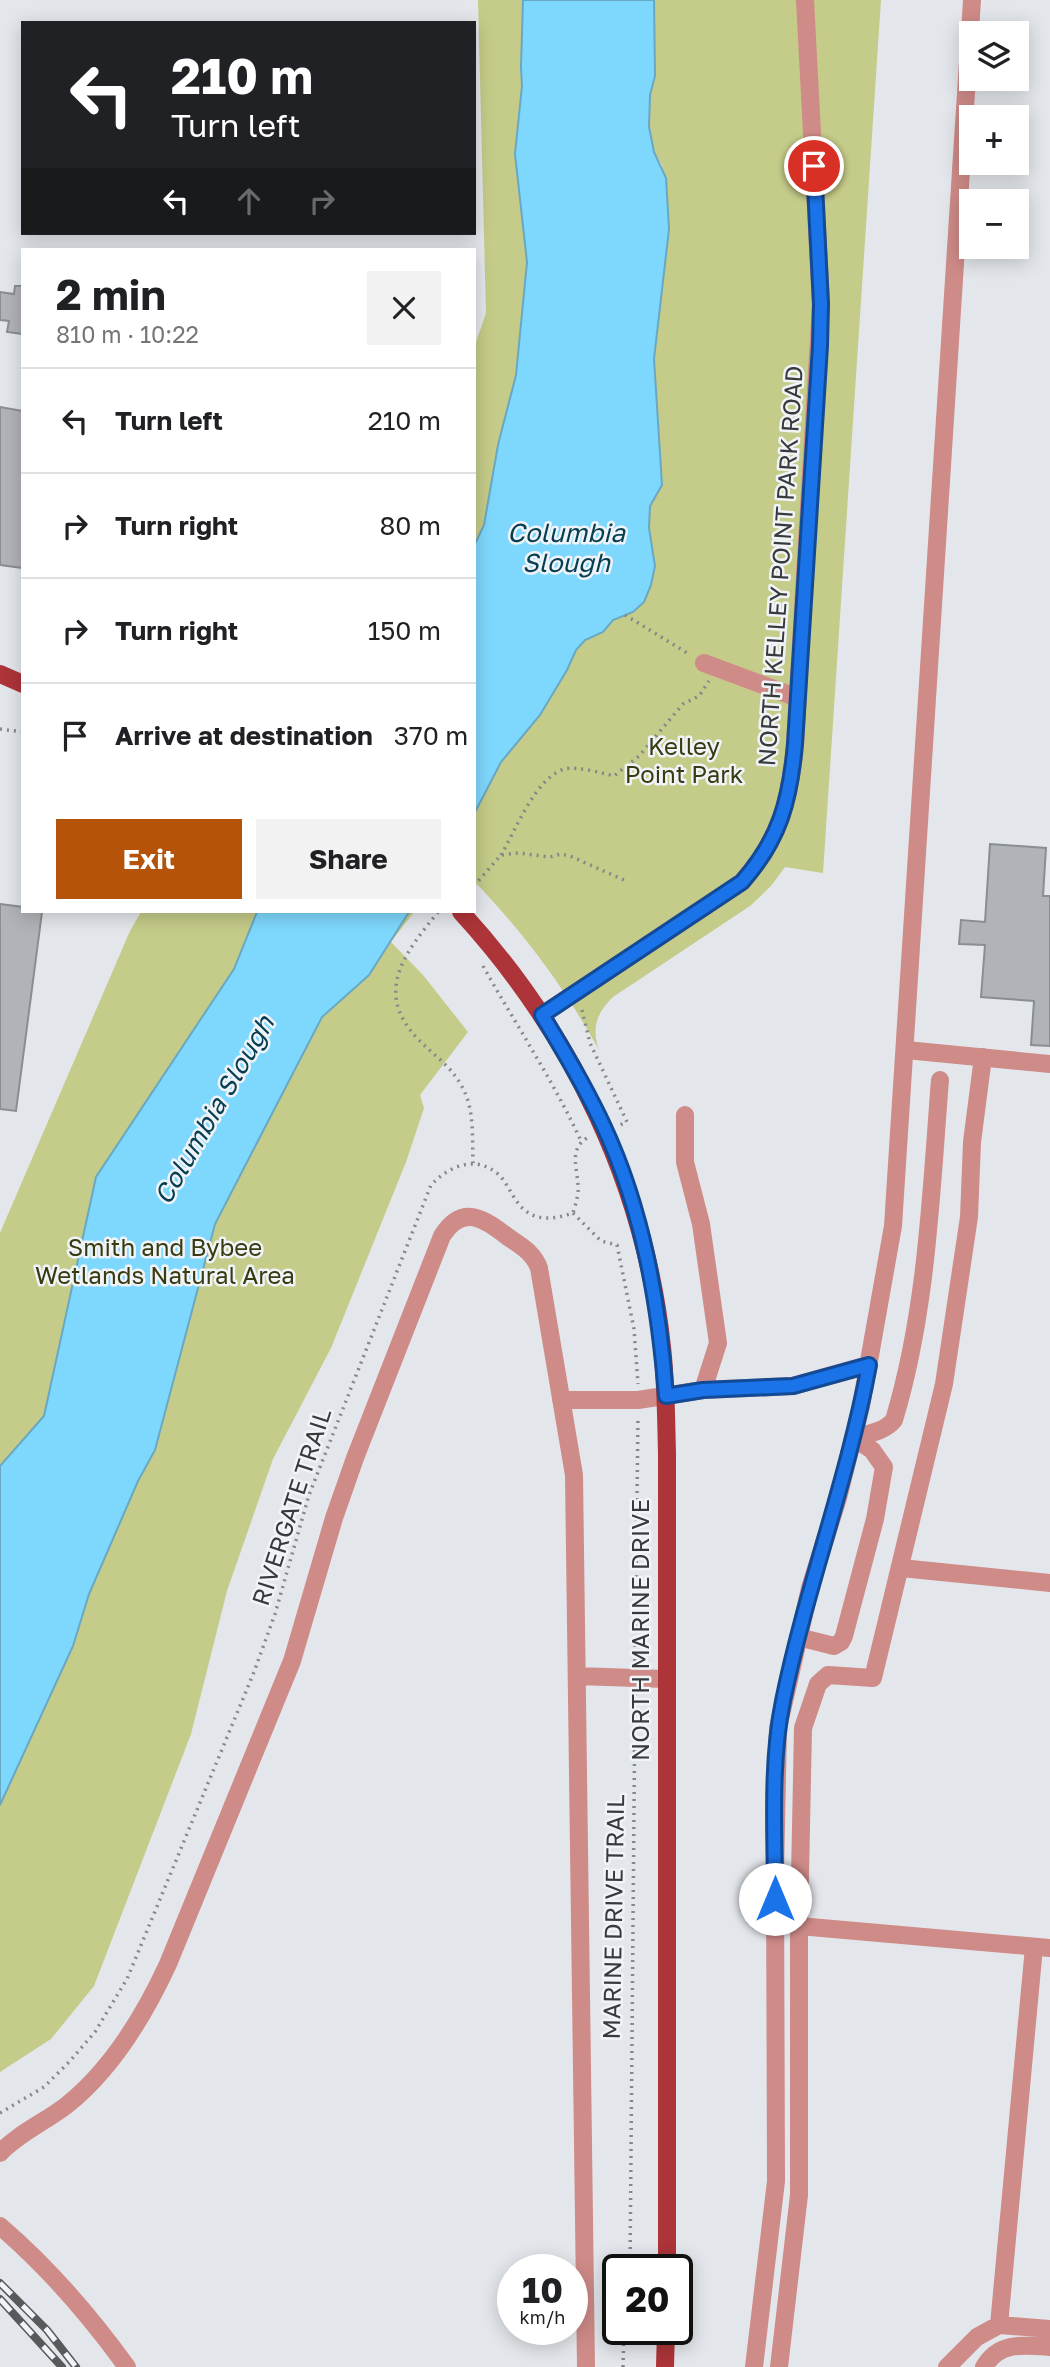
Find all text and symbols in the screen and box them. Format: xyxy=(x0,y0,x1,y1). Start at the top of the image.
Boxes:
map controls xyxy=(959,21,1029,259)
button: layers xyxy=(959,21,1029,91)
text: 210 m xyxy=(171,46,313,105)
icon: left xyxy=(56,49,147,140)
button: + xyxy=(959,105,1029,175)
text: Turn left xyxy=(171,106,300,144)
pin xyxy=(784,136,844,196)
icon: arrive xyxy=(795,147,833,185)
icon: left xyxy=(157,182,195,220)
icon: ahead xyxy=(230,182,268,220)
icon: right xyxy=(303,182,341,220)
button: − xyxy=(959,189,1029,259)
text: 2 min xyxy=(56,269,166,319)
button: close xyxy=(367,271,441,345)
text: 810 m · 10:22 xyxy=(56,320,199,348)
street label: NORTH KELLEY POINT PARK ROAD xyxy=(751,365,808,767)
icon: left xyxy=(56,402,94,440)
text: Turn left xyxy=(115,405,223,436)
text: 210 m xyxy=(368,405,441,436)
icon: right xyxy=(56,507,94,545)
text: Turn right xyxy=(115,510,238,541)
text: 80 m xyxy=(380,510,441,541)
water label: Columbia Slough xyxy=(507,517,626,578)
icon: right xyxy=(56,612,94,650)
text: Turn right xyxy=(115,615,238,646)
text: 150 m xyxy=(368,615,441,646)
icon: arrive xyxy=(56,717,94,755)
text: Arrive at destination xyxy=(115,720,373,751)
text: 370 m xyxy=(394,720,468,751)
park label: Kelley Point Park xyxy=(625,731,743,788)
button: Exit xyxy=(56,819,242,899)
button: Share xyxy=(256,819,441,899)
water label: Columbia Slough xyxy=(147,1009,281,1210)
park label: Smith and Bybee Wetlands Natural Area xyxy=(35,1232,295,1289)
street label: RIVERGATE TRAIL xyxy=(245,1404,336,1609)
street label: NORTH MARINE DRIVE xyxy=(625,1499,654,1761)
street label: MARINE DRIVE TRAIL xyxy=(596,1794,629,2040)
position arrow xyxy=(738,1862,812,1936)
speed limit sign: 20 xyxy=(602,2254,693,2345)
text: 10 xyxy=(522,2269,563,2311)
text: km/h xyxy=(520,2306,565,2328)

